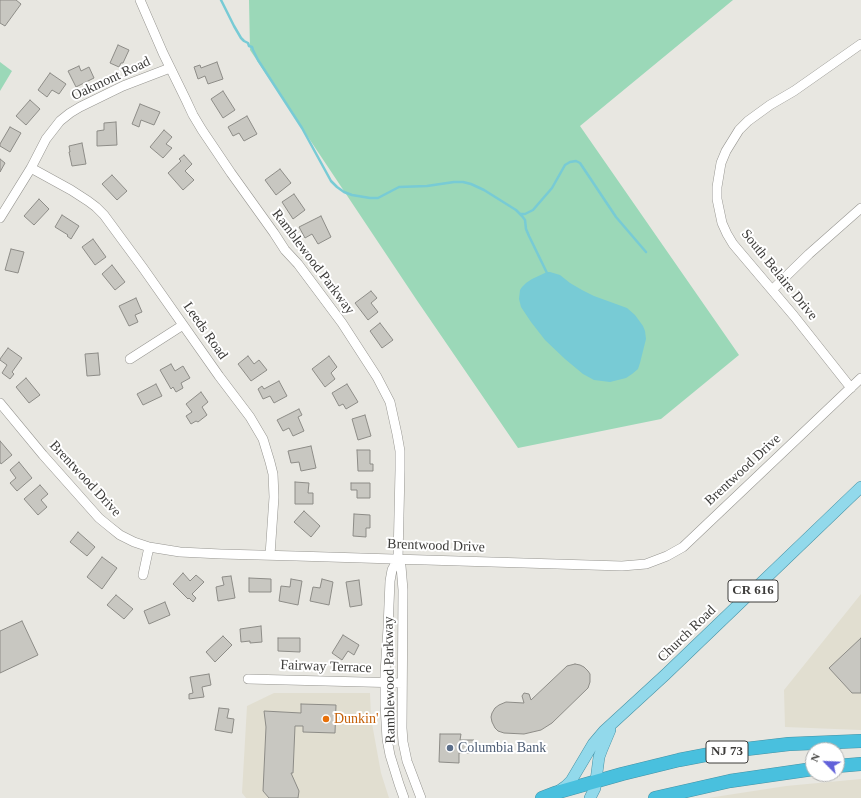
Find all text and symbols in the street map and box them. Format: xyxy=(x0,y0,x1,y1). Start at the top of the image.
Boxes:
street label: Oakmont Road xyxy=(69,53,153,105)
street label: Ramblewood Parkway xyxy=(268,206,358,318)
street label: South Belaire Drive xyxy=(737,226,821,324)
street label: Leeds Road xyxy=(179,299,231,363)
street label: Brentwood Drive xyxy=(702,431,784,509)
street label: Brentwood Drive xyxy=(46,438,124,520)
street label: Brentwood Drive xyxy=(387,536,485,556)
road number: CR 616 xyxy=(728,580,778,602)
street label: Church Road xyxy=(654,602,720,666)
street label: Ramblewood Parkway xyxy=(380,616,400,744)
street label: Fairway Terrace xyxy=(280,657,372,677)
place label: Dunkin' xyxy=(334,711,379,727)
marker: Dunkin' xyxy=(321,714,331,724)
place label: Columbia Bank xyxy=(458,740,546,756)
road number: NJ 73 xyxy=(706,741,748,763)
north arrow xyxy=(805,742,845,782)
marker: Columbia Bank xyxy=(445,743,455,753)
text: N xyxy=(808,751,822,764)

